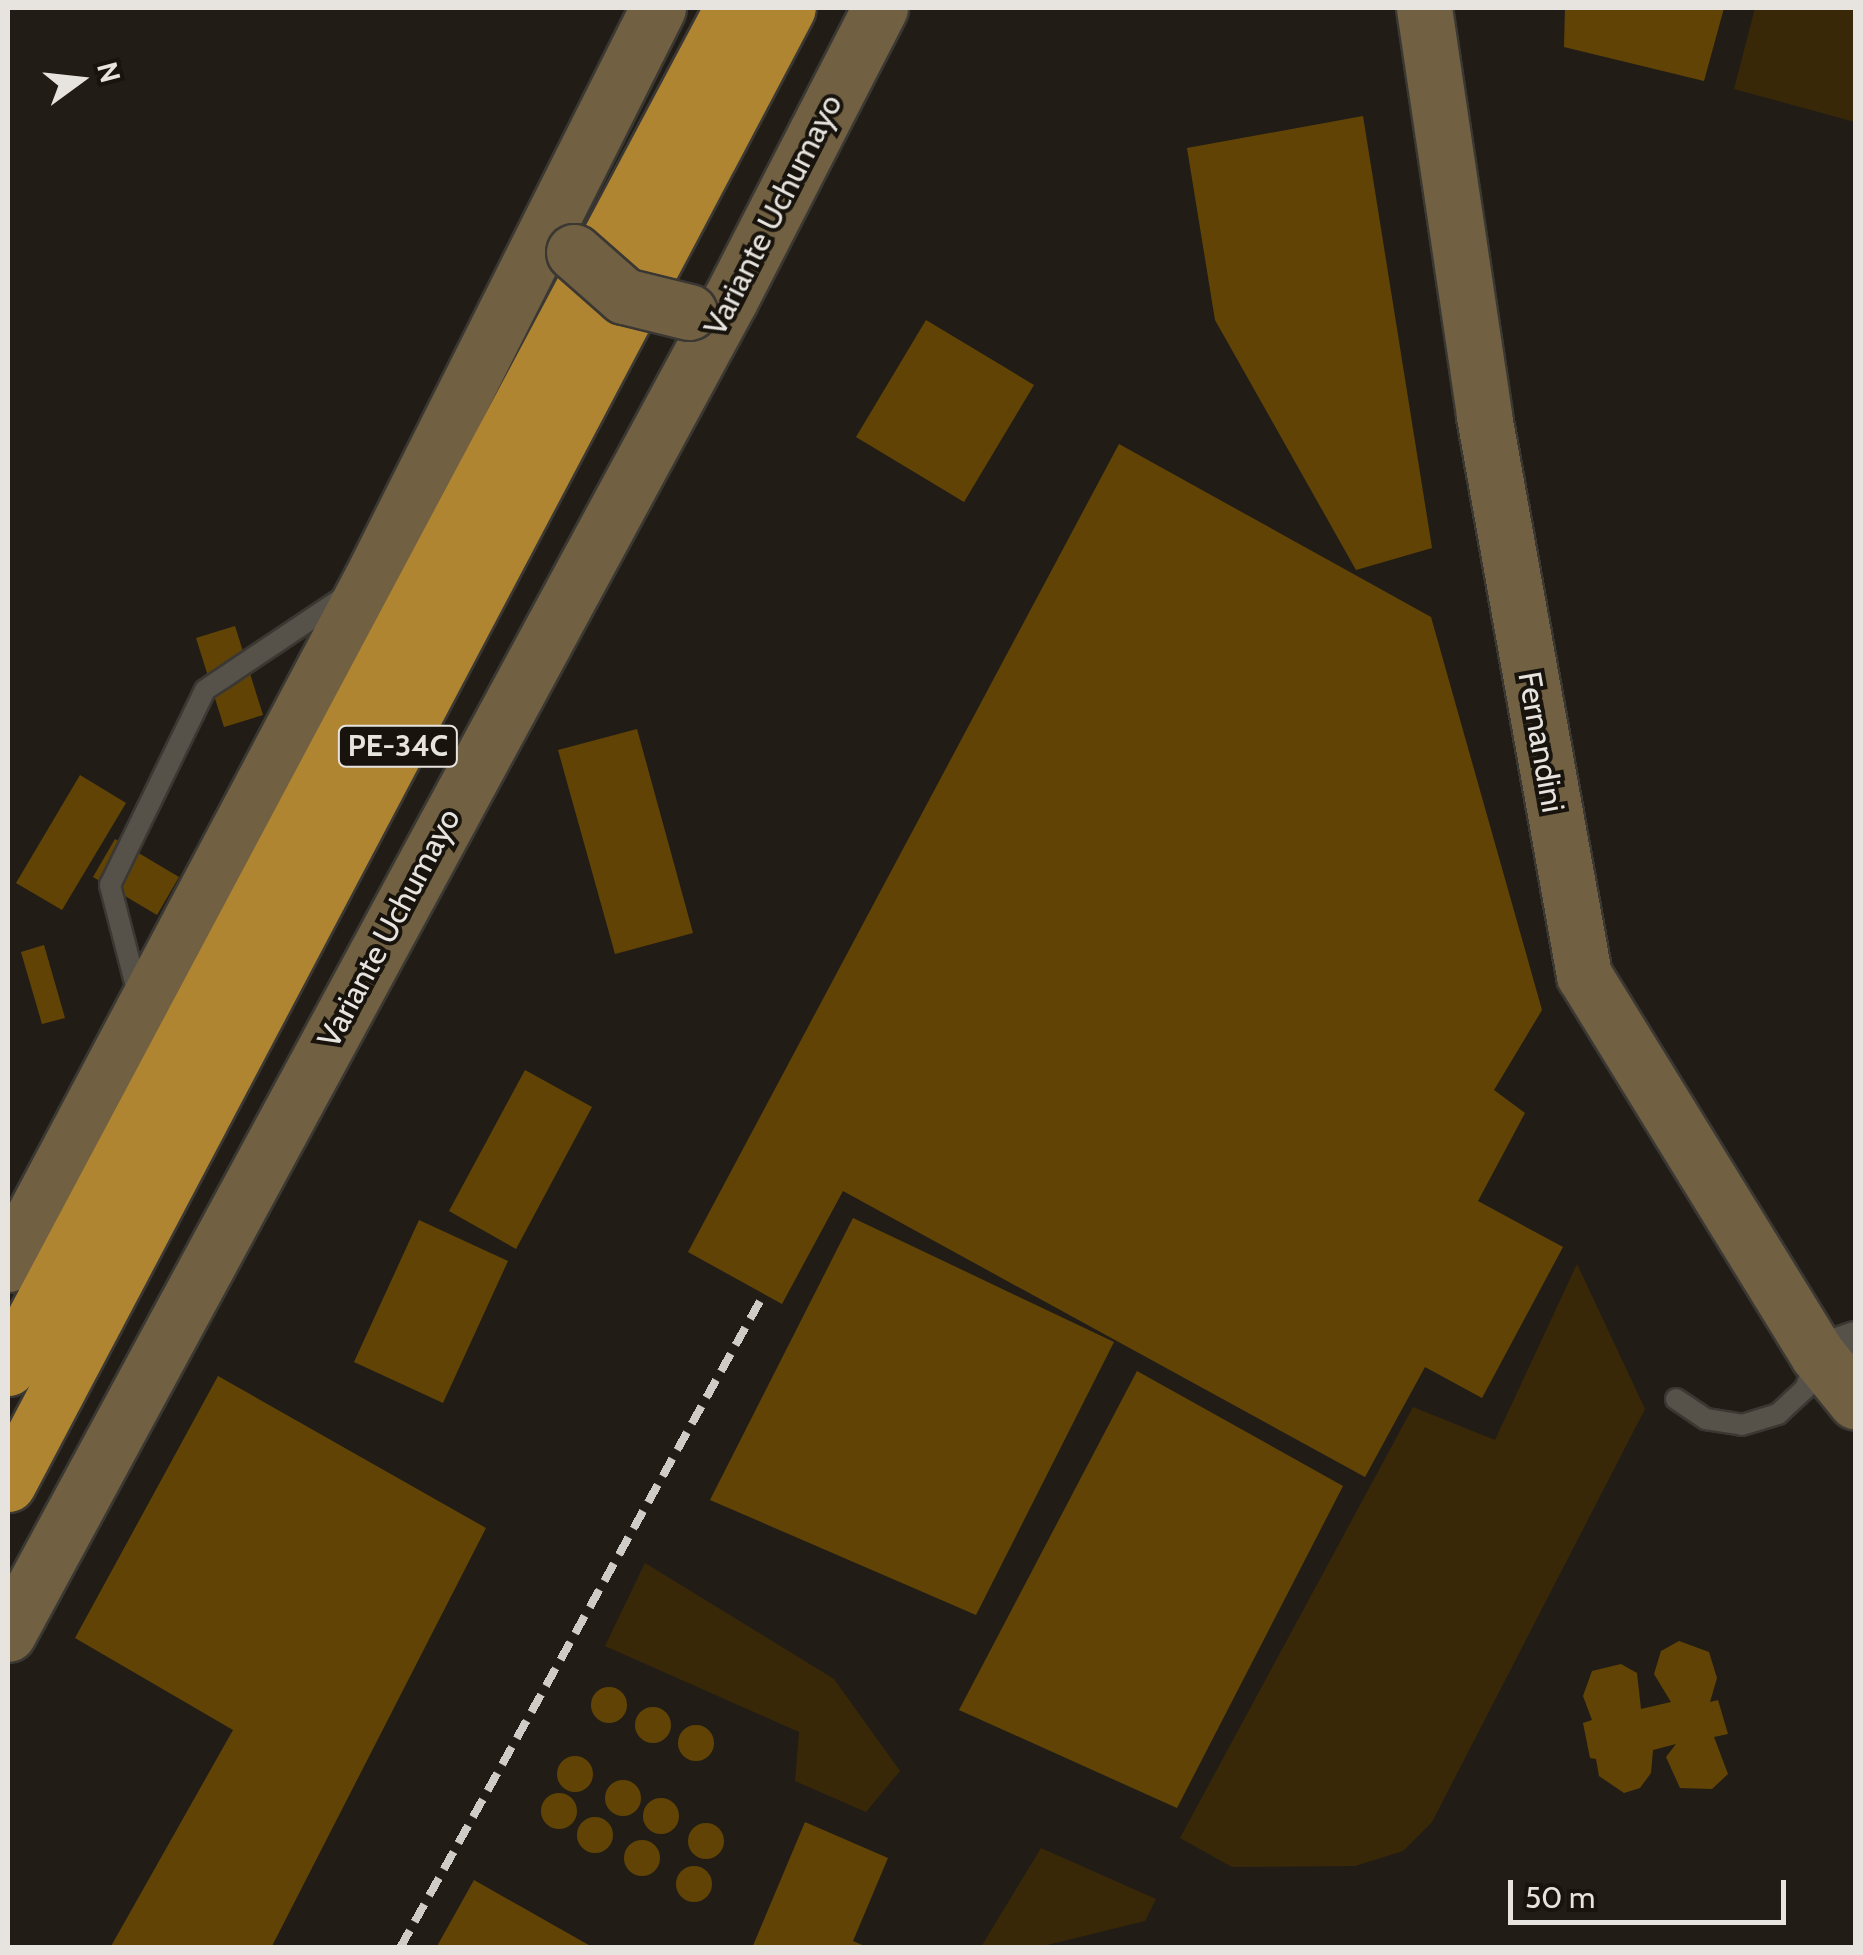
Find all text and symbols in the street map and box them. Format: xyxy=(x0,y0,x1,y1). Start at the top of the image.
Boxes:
north arrow xyxy=(30,30,130,130)
text: N xyxy=(90,58,128,86)
street label: Variante Uchumayo xyxy=(696,88,850,342)
street label: Fernandini xyxy=(1510,669,1572,815)
road number: PE-34C xyxy=(336,721,460,771)
street label: Variante Uchumayo xyxy=(310,802,468,1054)
scale bar xyxy=(1513,1860,1790,1922)
text: 50 m xyxy=(1525,1879,1595,1916)

